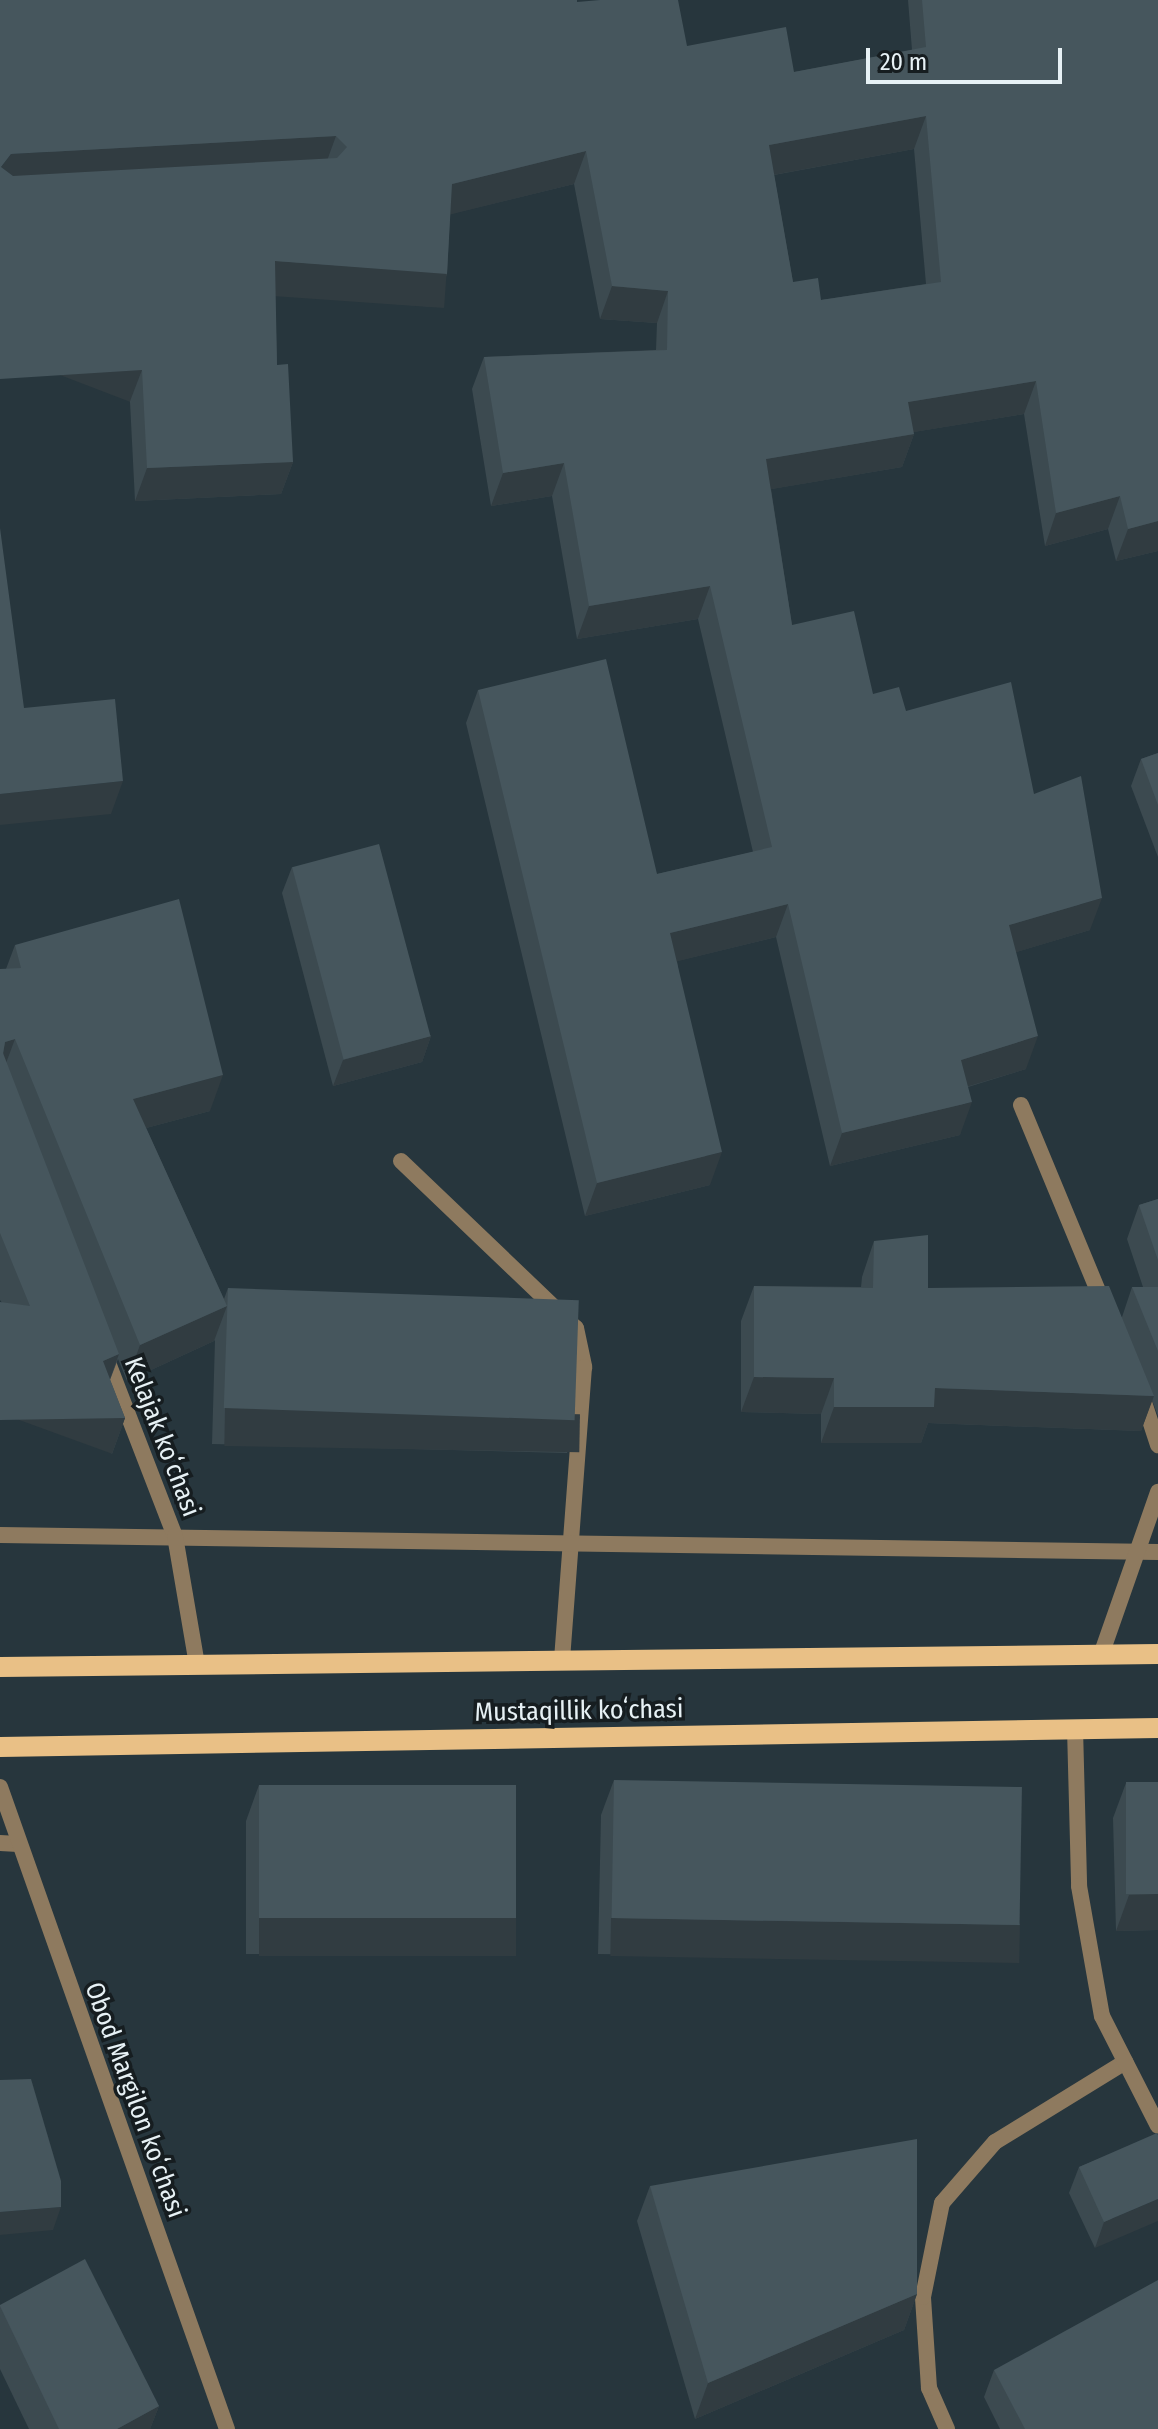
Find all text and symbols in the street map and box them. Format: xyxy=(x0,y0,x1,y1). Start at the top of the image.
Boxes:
scale bar xyxy=(870,32,1066,82)
text: 20 m xyxy=(880,48,927,76)
street label: Kelajak koʻchasi xyxy=(117,1353,207,1521)
street label: Mustaqillik koʻchasi xyxy=(474,1694,684,1728)
street label: Obod Margilon koʻchasi xyxy=(78,1978,192,2222)

